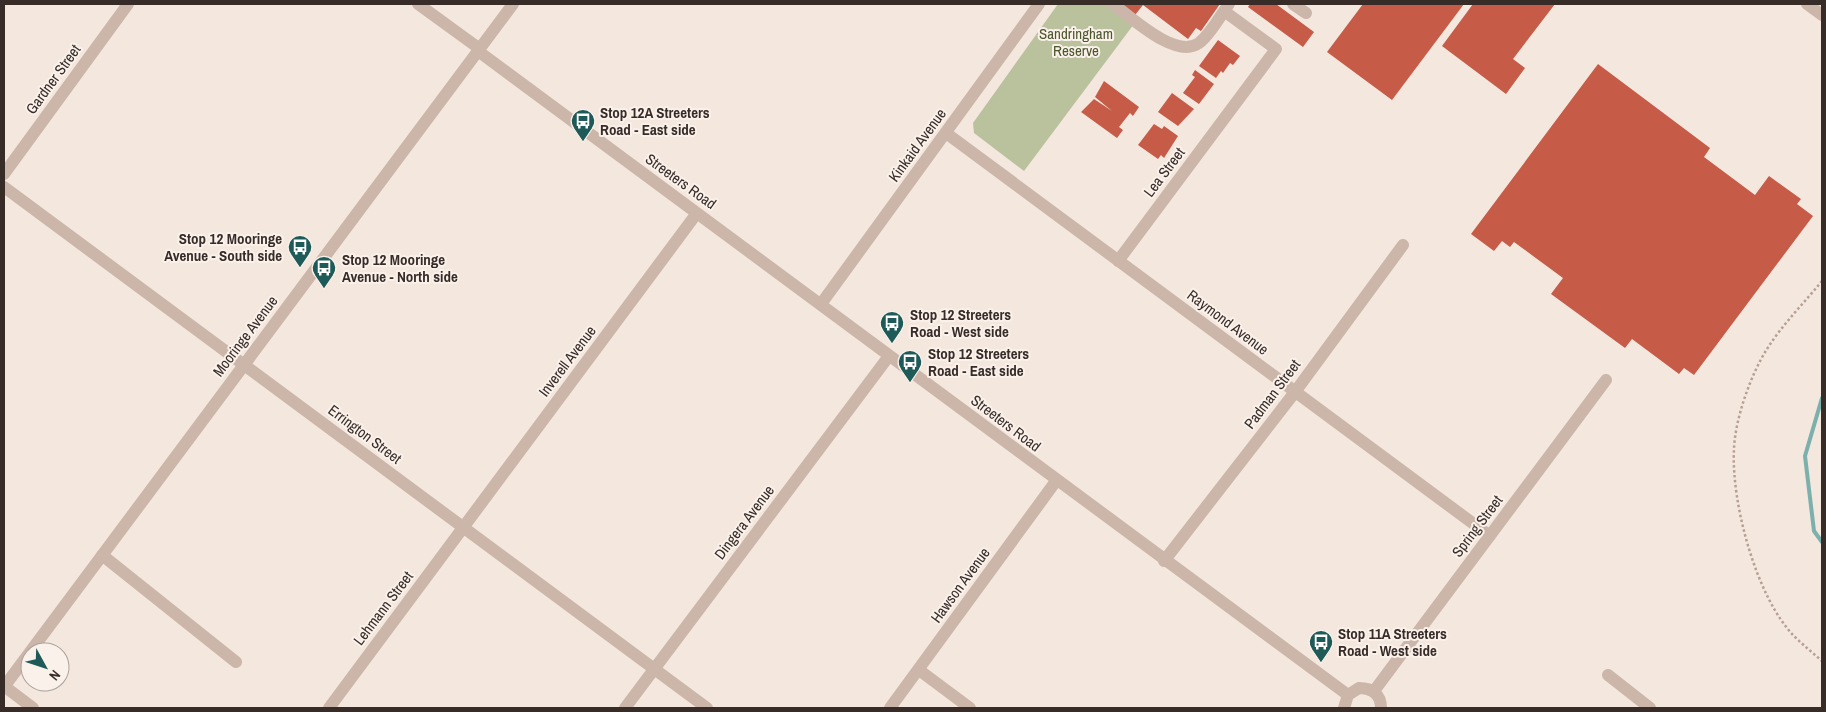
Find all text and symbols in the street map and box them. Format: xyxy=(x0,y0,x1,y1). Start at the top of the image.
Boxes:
park label: Sandringham Reserve xyxy=(1039,23,1113,61)
street label: Gardner Street xyxy=(21,39,86,118)
place label: Stop 12A Streeters Road - East side xyxy=(600,102,710,140)
street label: Kinkaid Avenue xyxy=(883,104,951,186)
bus stop icon: Stop 12A Streeters Road - East side xyxy=(570,108,596,142)
street label: Lea Street xyxy=(1139,143,1190,201)
street label: Streeters Road xyxy=(641,148,721,214)
place label: Stop 12 Mooringe Avenue - South side xyxy=(164,228,282,266)
bus stop icon: Stop 12 Mooringe Avenue - South side xyxy=(287,234,313,268)
place label: Stop 12 Mooringe Avenue - North side xyxy=(342,249,458,287)
bus stop icon: Stop 12 Mooringe Avenue - North side xyxy=(311,255,337,289)
street label: Raymond Avenue xyxy=(1183,284,1273,360)
street label: Mooringe Avenue xyxy=(208,291,282,381)
place label: Stop 12 Streeters Road - West side xyxy=(910,304,1011,342)
bus stop icon: Stop 12 Streeters Road - West side xyxy=(879,310,905,344)
street label: Inverell Avenue xyxy=(533,321,601,401)
place label: Stop 12 Streeters Road - East side xyxy=(928,343,1029,381)
bus stop icon: Stop 12 Streeters Road - East side xyxy=(897,349,923,383)
street label: Padman Street xyxy=(1239,354,1305,433)
street label: Streeters Road xyxy=(967,390,1045,456)
street label: Errington Street xyxy=(324,399,406,469)
street label: Dingera Avenue xyxy=(709,480,779,563)
street label: Spring Street xyxy=(1447,490,1508,561)
street label: Hawson Avenue xyxy=(925,543,995,627)
street label: Lehmann Street xyxy=(348,566,418,649)
place label: Stop 11A Streeters Road - West side xyxy=(1338,623,1447,661)
bus stop icon: Stop 11A Streeters Road - West side xyxy=(1308,629,1334,663)
north arrow xyxy=(20,642,70,692)
text: N xyxy=(45,666,65,684)

